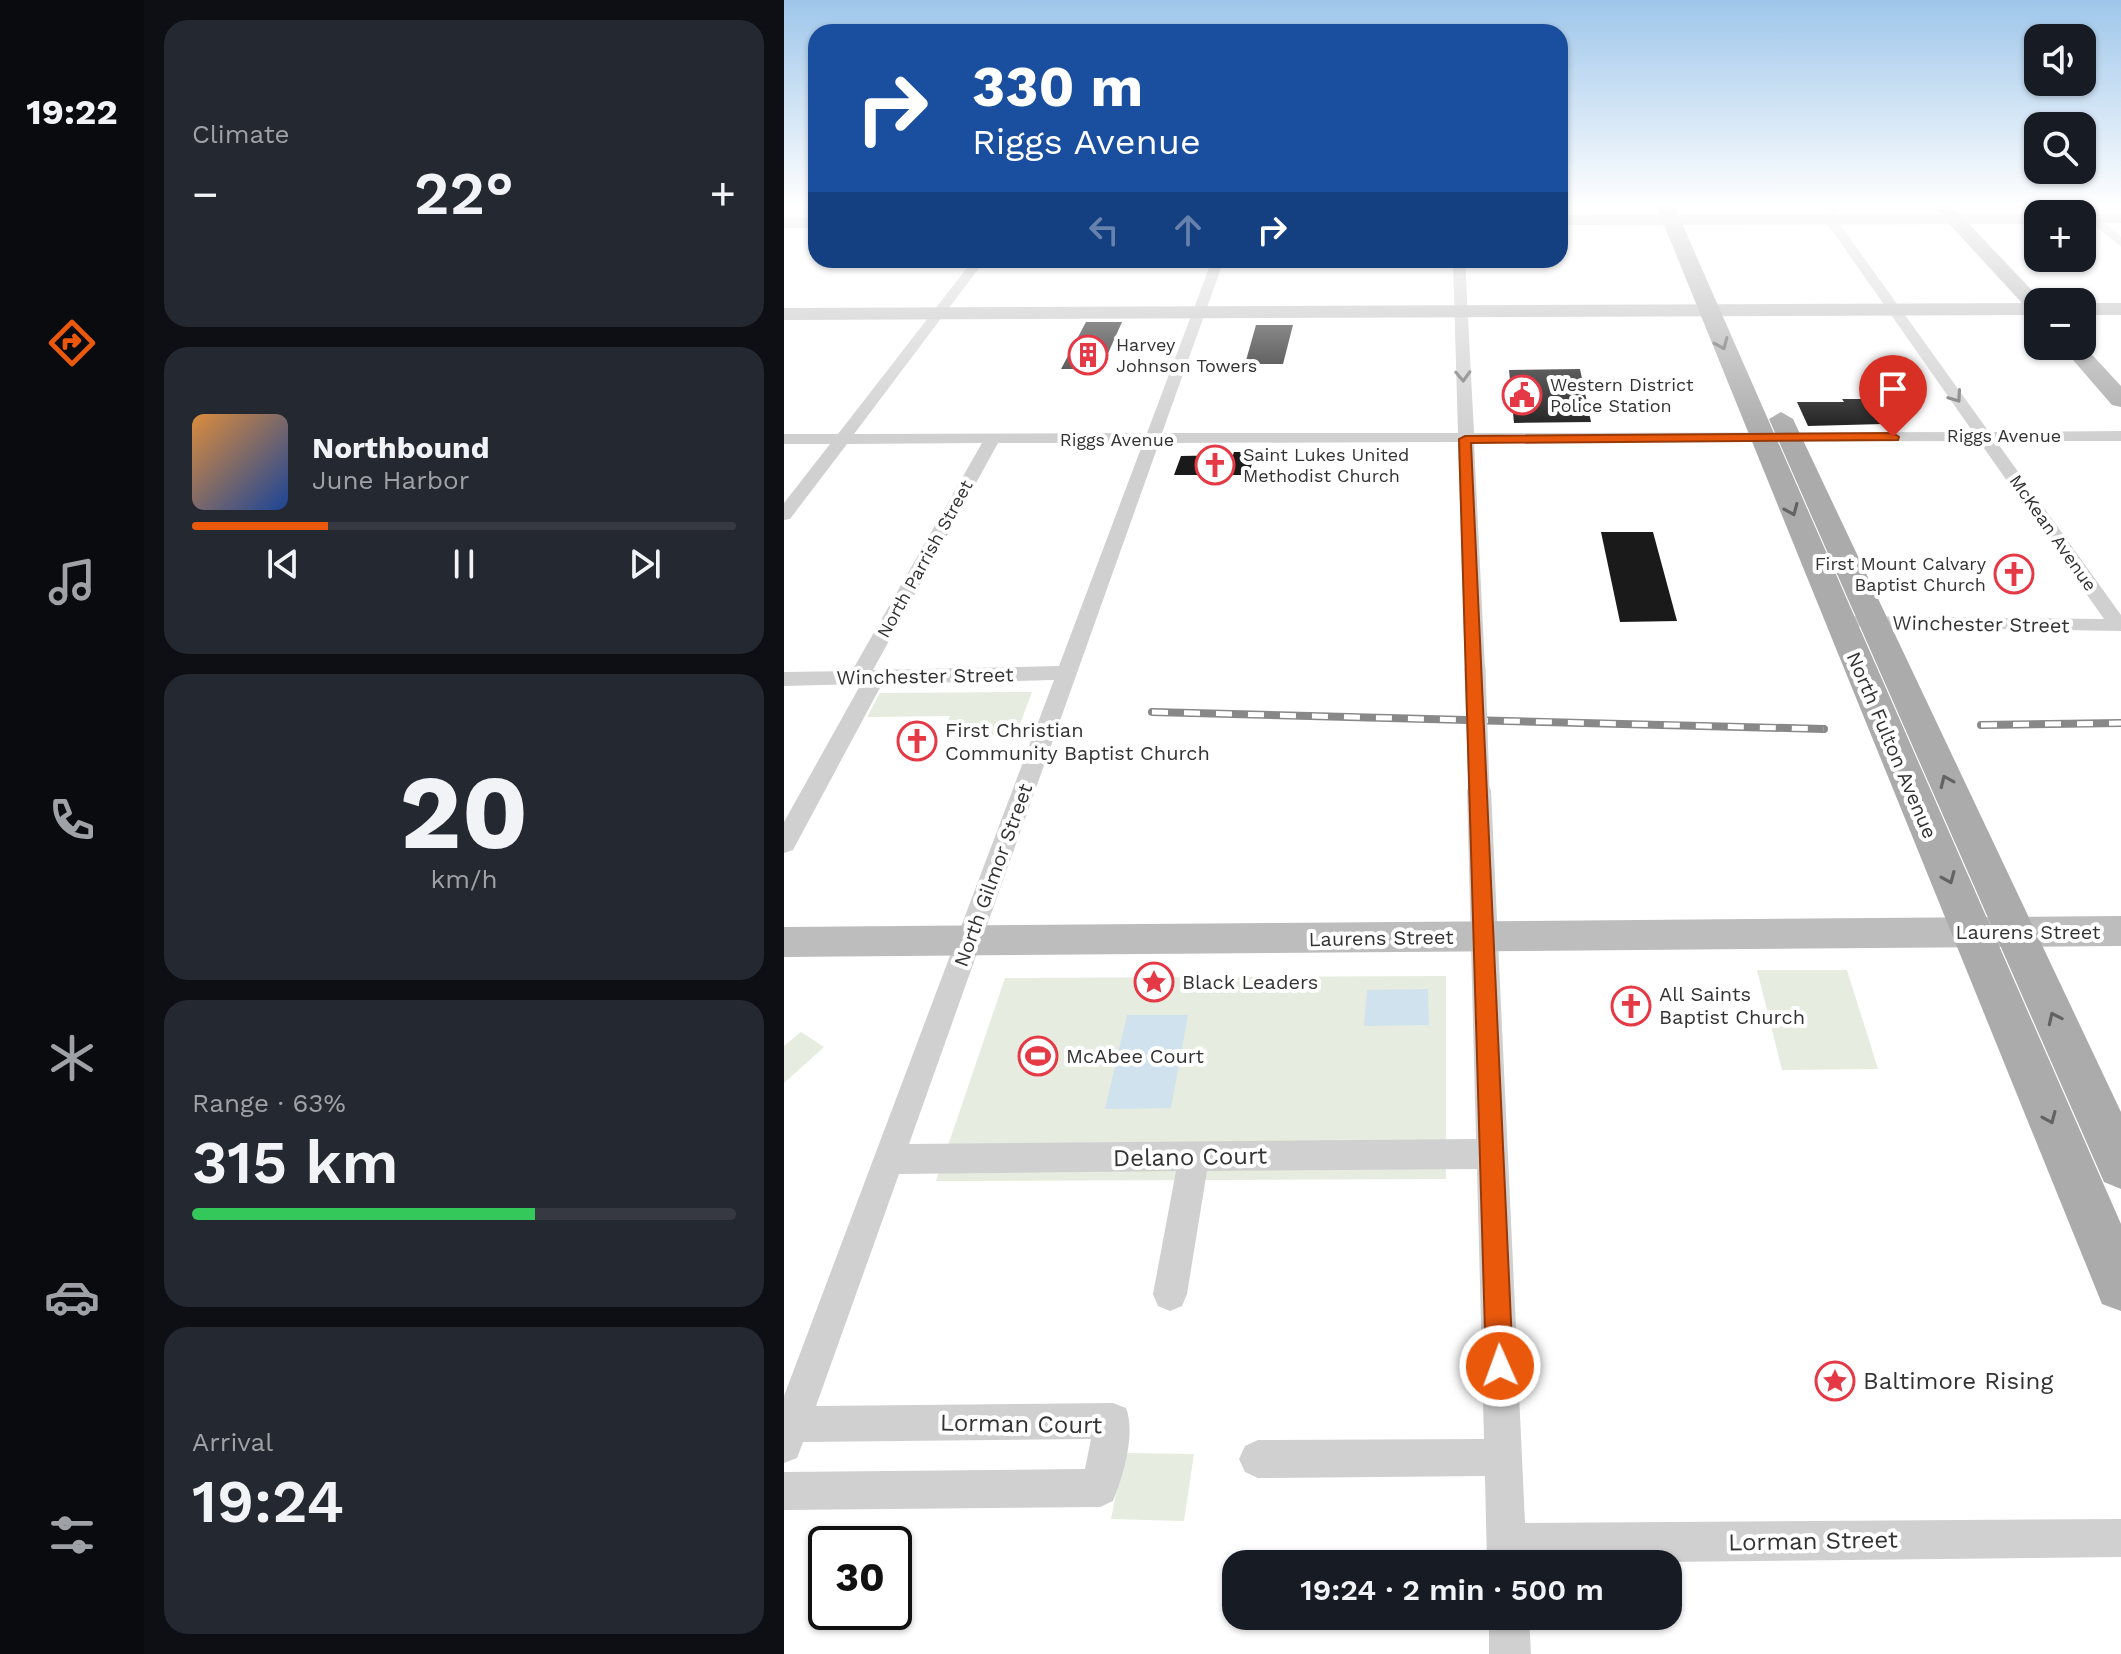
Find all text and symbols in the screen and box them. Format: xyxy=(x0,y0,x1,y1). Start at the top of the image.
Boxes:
map controls xyxy=(2024,24,2096,360)
button: sound xyxy=(2024,24,2096,96)
text: 330 m xyxy=(972,54,1143,120)
icon: right xyxy=(840,56,944,160)
text: 19:22 xyxy=(26,91,118,133)
button: search xyxy=(2024,112,2096,184)
text: Climate xyxy=(192,119,290,149)
text: Riggs Avenue xyxy=(972,121,1201,163)
text: 22° xyxy=(414,158,514,229)
text: − xyxy=(192,168,219,220)
text: + xyxy=(709,168,736,220)
button: + xyxy=(2024,200,2096,272)
icon: left xyxy=(1082,208,1126,252)
icon: ahead xyxy=(1166,208,1210,252)
icon: right xyxy=(1250,208,1294,252)
button: − xyxy=(2024,288,2096,360)
icon: directions xyxy=(44,315,100,371)
building icon: Harvey Johnson Towers xyxy=(1067,334,1109,376)
place label: Harvey Johnson Towers xyxy=(1116,334,1257,376)
one-way arrow xyxy=(1712,336,1729,350)
pin xyxy=(1859,355,1927,437)
icon: arrive xyxy=(1871,367,1915,411)
one-way arrow xyxy=(1454,370,1471,383)
public building icon: Western District Police Station xyxy=(1501,374,1543,416)
place label: Western District Police Station xyxy=(1550,374,1694,416)
one-way arrow xyxy=(1946,388,1961,402)
street label: Riggs Avenue xyxy=(1947,425,2061,446)
street label: Riggs Avenue xyxy=(1060,429,1174,450)
text: Northbound xyxy=(312,430,489,465)
church icon: Saint Lukes United Methodist Church xyxy=(1194,444,1236,486)
place label: Saint Lukes United Methodist Church xyxy=(1243,444,1409,486)
text: June Harbor xyxy=(312,465,469,495)
street label: McKean Avenue xyxy=(2005,471,2101,595)
street label: North Parrish Street xyxy=(872,476,977,641)
one-way arrow xyxy=(1783,502,1799,516)
icon: previous xyxy=(261,542,305,586)
icon: pause xyxy=(442,542,486,586)
icon: next xyxy=(623,542,667,586)
place label: First Mount Calvary Baptist Church xyxy=(1815,553,1987,595)
church icon: First Mount Calvary Baptist Church xyxy=(1993,553,2035,595)
icon: music xyxy=(44,554,100,610)
street label: Winchester Street xyxy=(1892,610,2070,638)
street label: North Fulton Avenue xyxy=(1842,648,1942,842)
street label: Winchester Street xyxy=(836,662,1014,690)
place label: First Christian Community Baptist Church xyxy=(945,718,1210,765)
church icon: First Christian Community Baptist Church xyxy=(896,720,938,762)
text: 20 xyxy=(400,751,528,873)
one-way arrow xyxy=(1940,775,1956,789)
street label: North Gilmor Street xyxy=(949,779,1038,970)
icon: phone xyxy=(44,792,100,848)
text: km/h xyxy=(431,864,497,894)
one-way arrow xyxy=(1939,870,1955,884)
street label: Laurens Street xyxy=(1956,920,2101,944)
street label: Laurens Street xyxy=(1308,925,1454,951)
place icon: Black Leaders xyxy=(1133,961,1175,1003)
place label: Black Leaders xyxy=(1182,970,1318,994)
place label: All Saints Baptist Church xyxy=(1659,982,1805,1029)
church icon: All Saints Baptist Church xyxy=(1610,985,1652,1027)
one-way arrow xyxy=(2048,1011,2064,1026)
icon: climate xyxy=(44,1030,100,1086)
sports icon: McAbee Court xyxy=(1017,1035,1059,1077)
place label: McAbee Court xyxy=(1066,1044,1204,1068)
text: Range · 63% xyxy=(192,1088,346,1118)
one-way arrow xyxy=(2040,1110,2056,1124)
text: 315 km xyxy=(192,1127,398,1198)
street label: Delano Court xyxy=(1113,1142,1267,1172)
icon: car xyxy=(44,1269,100,1325)
position arrow xyxy=(1458,1324,1542,1408)
place icon: Baltimore Rising xyxy=(1814,1360,1856,1402)
place label: Baltimore Rising xyxy=(1863,1367,2053,1395)
street label: Lorman Court xyxy=(940,1409,1102,1439)
text: Arrival xyxy=(192,1427,273,1457)
text: 19:24 xyxy=(192,1466,344,1537)
icon: filters xyxy=(44,1507,100,1563)
speed limit sign: 30 xyxy=(808,1526,912,1630)
street label: Lorman Street xyxy=(1728,1526,1898,1556)
text: 19:24 · 2 min · 500 m xyxy=(1300,1572,1604,1607)

